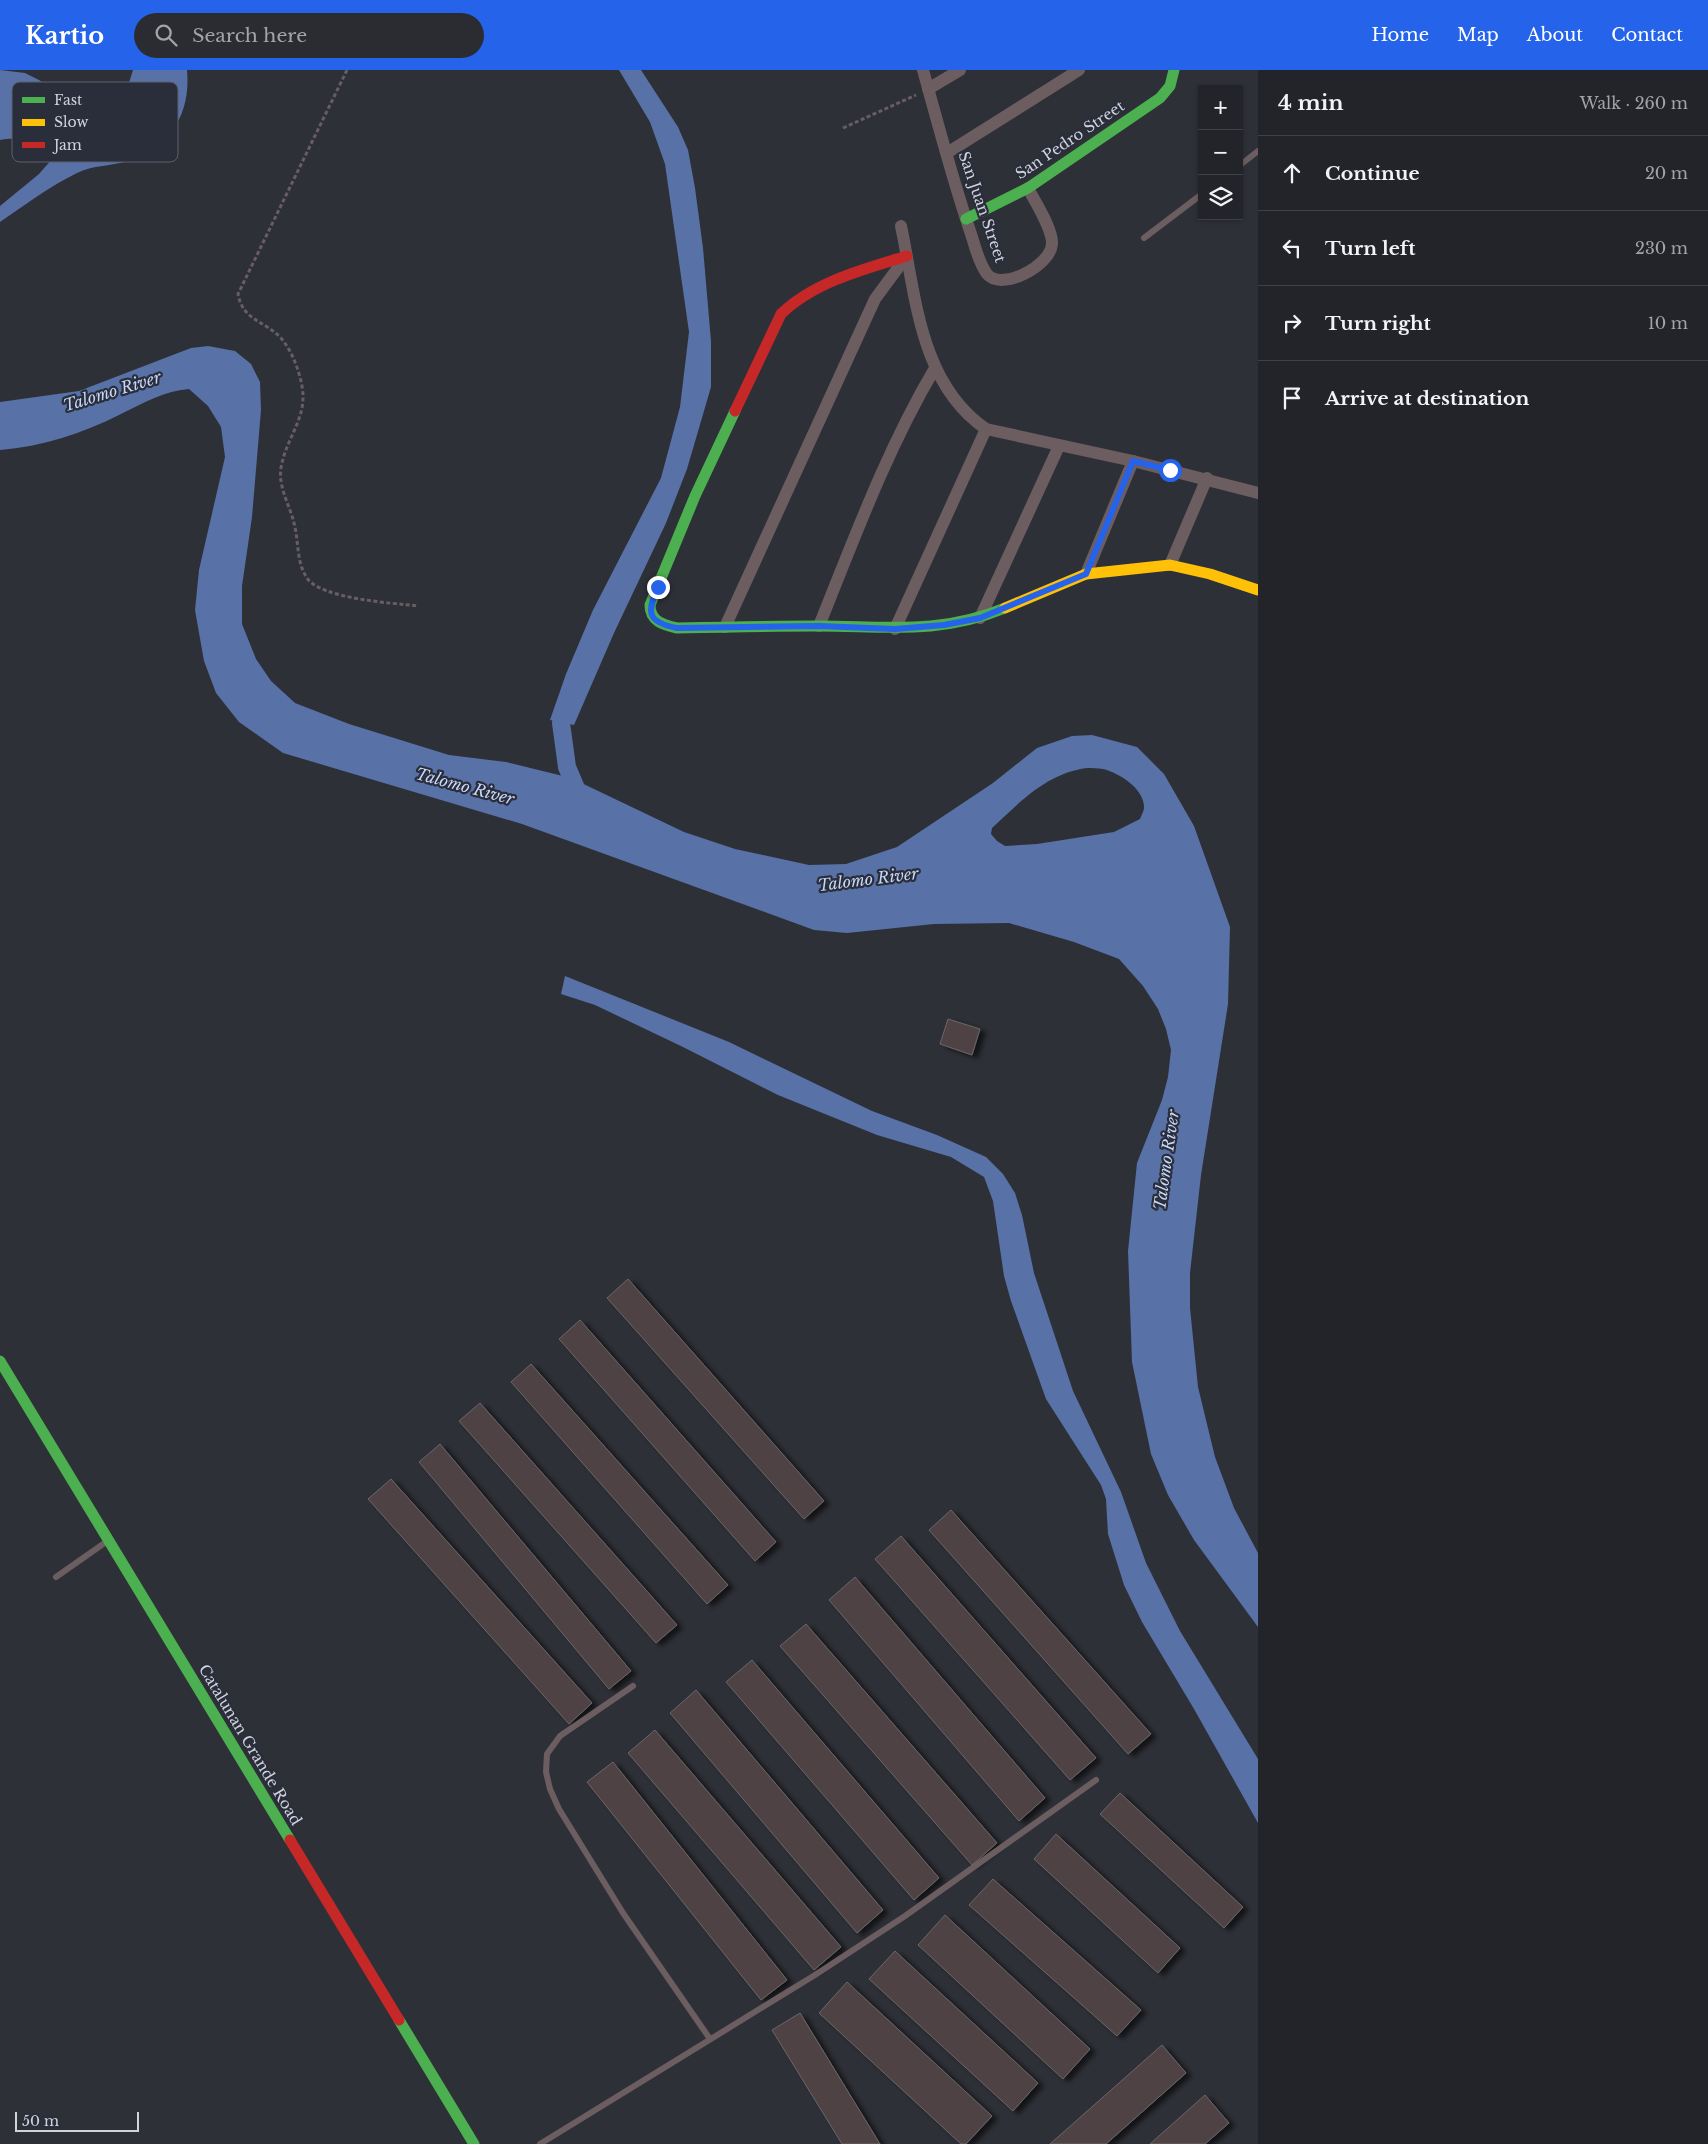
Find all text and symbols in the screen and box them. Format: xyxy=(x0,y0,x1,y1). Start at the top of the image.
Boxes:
search box xyxy=(134,13,484,58)
text: Kartio xyxy=(25,21,104,50)
icon: search xyxy=(152,21,180,49)
text: Search here xyxy=(192,24,307,47)
text: Home xyxy=(1371,24,1429,46)
text: Map xyxy=(1457,24,1499,46)
text: About xyxy=(1527,24,1583,46)
text: Contact xyxy=(1611,24,1683,46)
legend xyxy=(12,82,178,162)
map controls xyxy=(1198,85,1243,220)
button: + xyxy=(1198,85,1243,130)
text: 4 min xyxy=(1278,90,1344,116)
text: Fast xyxy=(54,91,83,109)
text: Walk · 260 m xyxy=(1580,93,1688,113)
street label: San Pedro Street xyxy=(1012,96,1128,183)
text: Slow xyxy=(54,113,88,131)
button: − xyxy=(1198,130,1243,175)
text: Jam xyxy=(52,136,82,154)
street label: San Juan Street xyxy=(955,149,1011,265)
icon: ahead xyxy=(1278,159,1306,187)
text: Continue xyxy=(1325,162,1420,185)
text: 20 m xyxy=(1645,163,1688,183)
button: layers xyxy=(1198,175,1243,220)
icon: left xyxy=(1278,234,1306,262)
text: Turn left xyxy=(1325,237,1416,260)
text: 230 m xyxy=(1635,238,1688,258)
icon: right xyxy=(1278,309,1306,337)
text: Turn right xyxy=(1325,312,1431,335)
text: 10 m xyxy=(1648,313,1688,333)
water label: Talomo River xyxy=(61,366,164,415)
icon: arrive xyxy=(1278,384,1306,412)
text: Arrive at destination xyxy=(1325,387,1529,410)
route start xyxy=(1159,459,1182,482)
route end xyxy=(647,576,670,599)
water label: Talomo River xyxy=(413,763,517,809)
water label: Talomo River xyxy=(816,863,920,895)
water label: Talomo River xyxy=(1149,1108,1183,1212)
street label: Catalunan Grande Road xyxy=(195,1661,306,1829)
scale bar xyxy=(15,2109,139,2132)
text: 50 m xyxy=(22,2112,59,2130)

